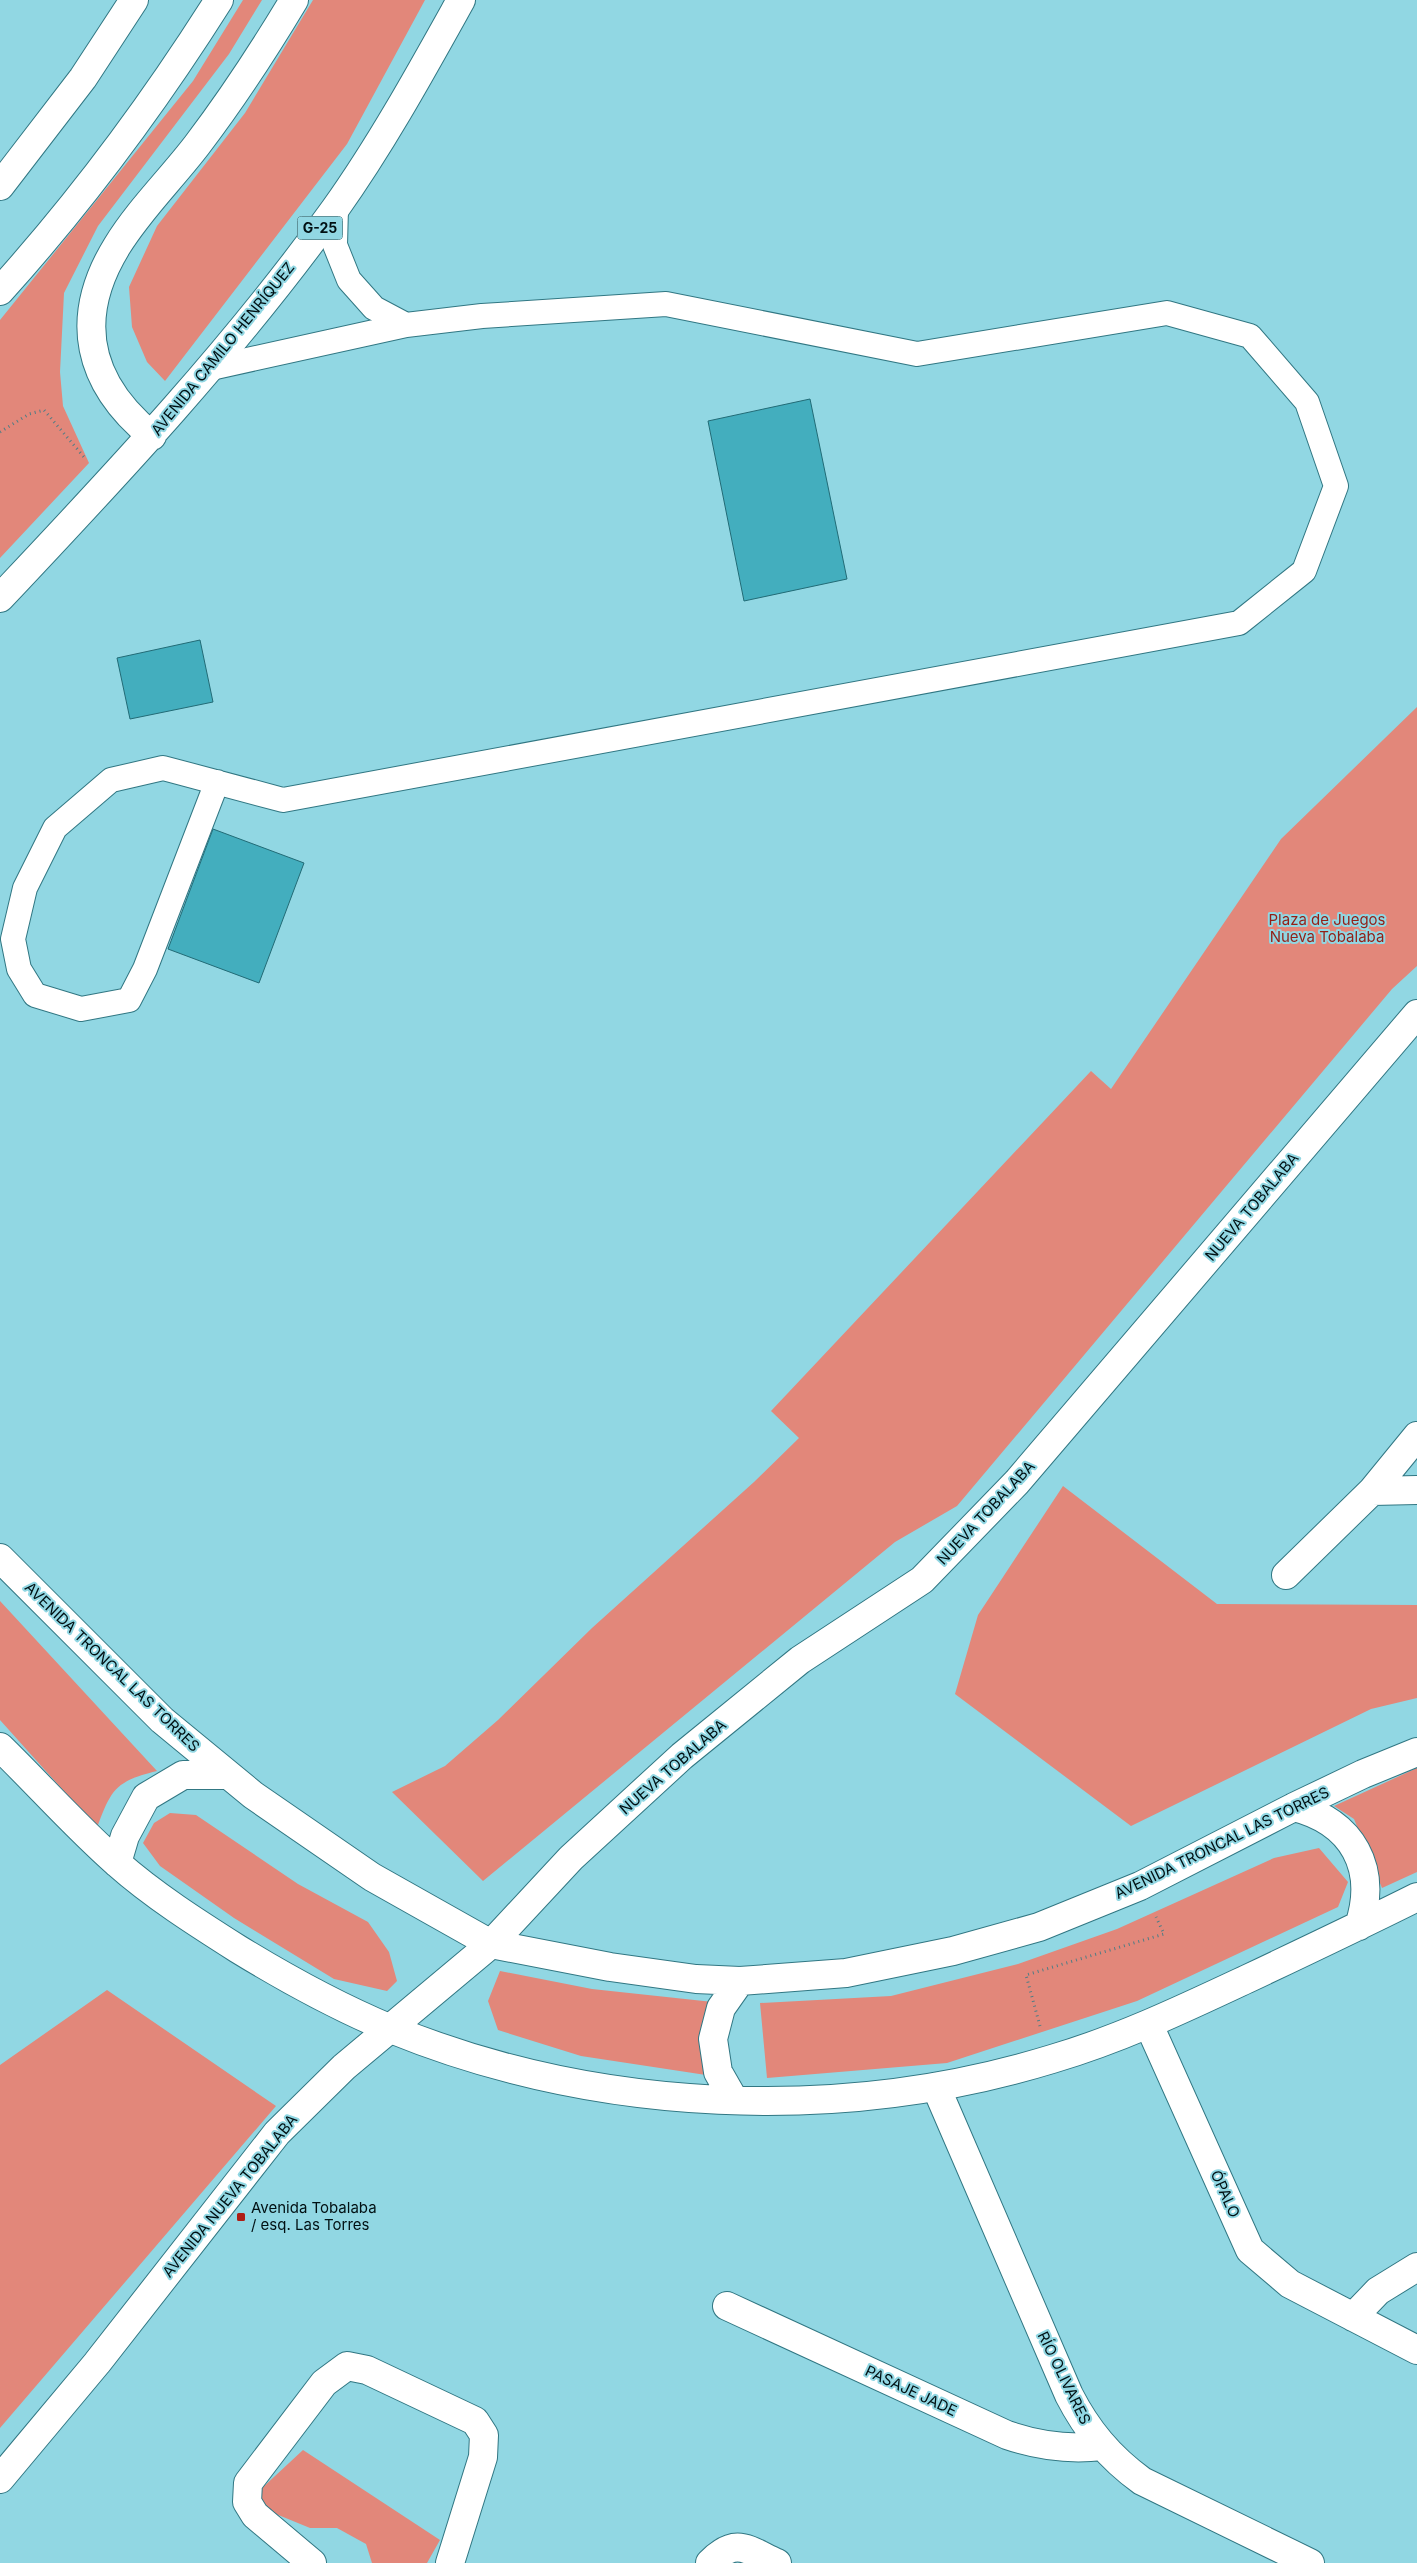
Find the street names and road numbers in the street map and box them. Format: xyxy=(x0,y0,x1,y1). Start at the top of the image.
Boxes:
road number: G-25 xyxy=(298,217,342,240)
street label: AVENIDA CAMILO HENRÍQUEZ xyxy=(147,258,298,439)
street label: NUEVA TOBALABA xyxy=(1201,1149,1302,1265)
street label: NUEVA TOBALABA xyxy=(933,1457,1039,1569)
street label: AVENIDA TRONCAL LAS TORRES xyxy=(21,1578,204,1755)
street label: NUEVA TOBALABA xyxy=(615,1715,730,1818)
street label: AVENIDA TRONCAL LAS TORRES xyxy=(1112,1782,1332,1903)
street label: AVENIDA NUEVA TOBALABA xyxy=(158,2110,301,2281)
street label: ÓPALO xyxy=(1207,2167,1244,2220)
street label: RÍO OLIVARES xyxy=(1034,2328,1095,2427)
street label: PASAJE JADE xyxy=(862,2361,960,2420)

